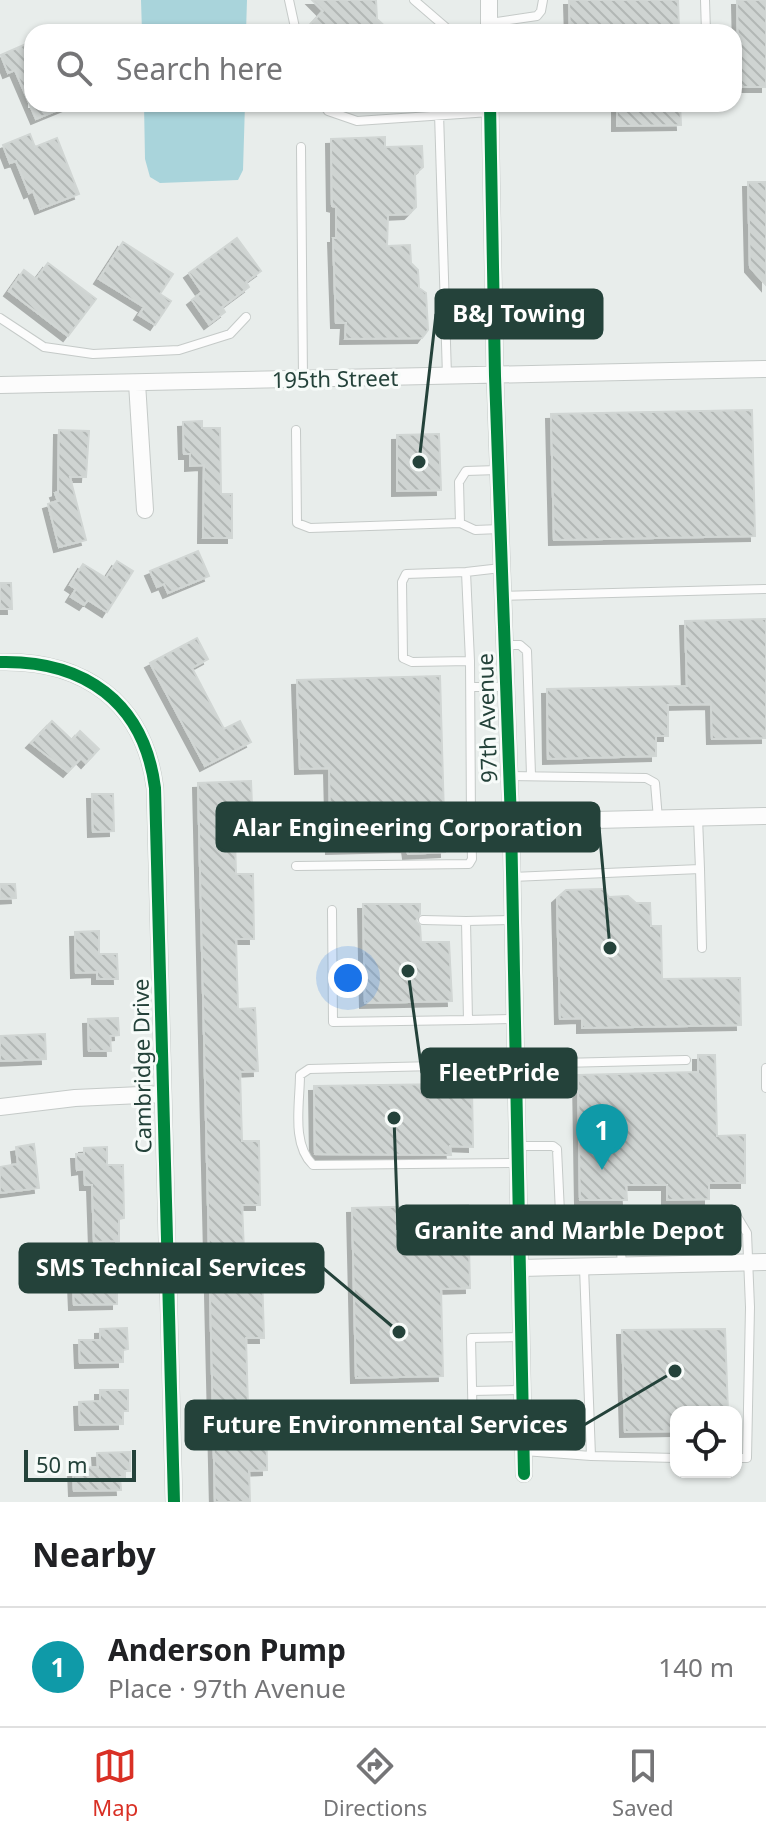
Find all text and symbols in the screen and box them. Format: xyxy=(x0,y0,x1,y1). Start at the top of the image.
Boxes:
search box xyxy=(24,24,742,112)
icon: search xyxy=(52,46,96,90)
text: Search here xyxy=(116,48,283,89)
callout: B&J Towing xyxy=(436,290,602,338)
text: B&J Towing xyxy=(452,296,586,329)
street label: 195th Street xyxy=(272,362,399,394)
street label: 97th Avenue xyxy=(469,653,503,783)
callout: Alar Engineering Corporation xyxy=(217,803,599,851)
text: Alar Engineering Corporation xyxy=(233,810,583,843)
your location xyxy=(328,958,368,998)
street label: Cambridge Drive xyxy=(124,978,158,1154)
callout: FleetPride xyxy=(422,1049,576,1097)
text: FleetPride xyxy=(438,1055,560,1088)
pin: 1 xyxy=(576,1104,628,1170)
callout: Granite and Marble Depot xyxy=(398,1206,740,1254)
text: Granite and Marble Depot xyxy=(414,1213,724,1246)
callout: SMS Technical Services xyxy=(20,1244,323,1292)
text: SMS Technical Services xyxy=(36,1250,306,1283)
callout: Future Environmental Services xyxy=(186,1401,584,1449)
map controls xyxy=(670,1406,742,1478)
button: locate xyxy=(670,1406,742,1478)
text: Future Environmental Services xyxy=(202,1407,568,1440)
scale bar xyxy=(24,1446,136,1482)
text: 50 m xyxy=(36,1449,87,1479)
text: Nearby xyxy=(32,1531,156,1577)
text: Anderson Pump xyxy=(108,1629,346,1670)
text: 1 xyxy=(51,1649,65,1685)
text: 140 m xyxy=(658,1649,734,1685)
text: Place · 97th Avenue xyxy=(108,1670,346,1706)
tab: Map xyxy=(92,1744,138,1822)
tab: Directions xyxy=(323,1744,427,1822)
tab: Saved xyxy=(612,1744,674,1822)

